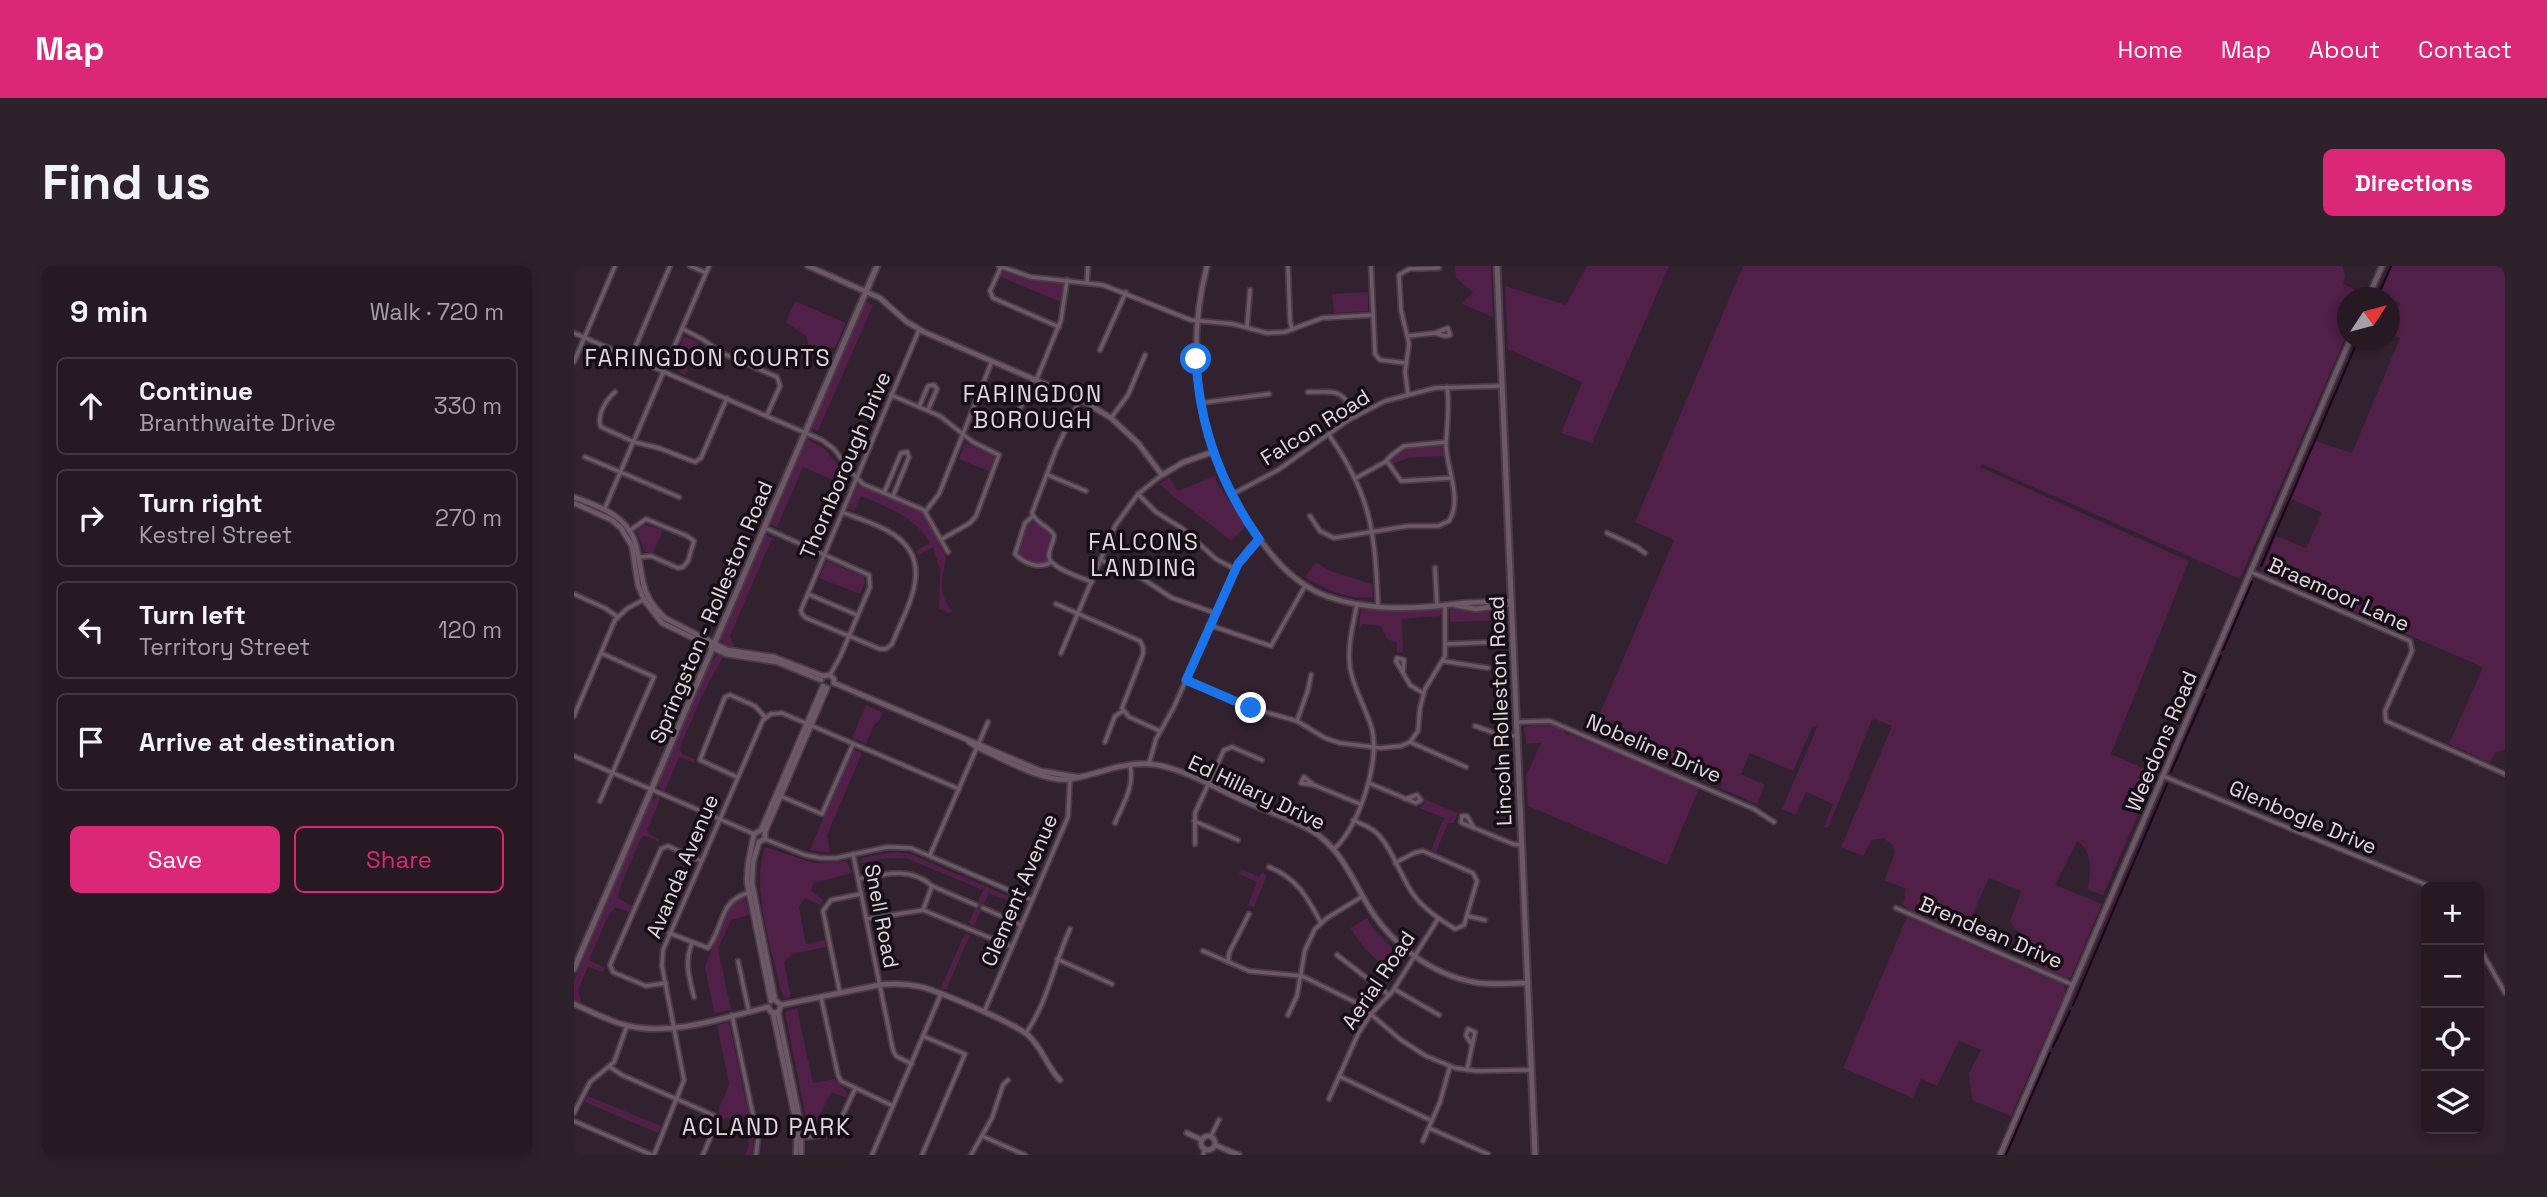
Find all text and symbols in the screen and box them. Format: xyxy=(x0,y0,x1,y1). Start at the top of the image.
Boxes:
text: Map xyxy=(35,28,104,70)
text: Home xyxy=(2117,34,2183,65)
text: Map xyxy=(2221,34,2271,65)
text: About xyxy=(2309,34,2380,65)
text: Contact xyxy=(2418,34,2512,65)
button: Directions xyxy=(2323,149,2505,216)
text: Find us xyxy=(42,151,211,213)
north arrow xyxy=(2337,287,2400,350)
text: 9 min xyxy=(70,292,148,331)
text: Walk · 720 m xyxy=(370,297,504,327)
district label: FARINGDON COURTS xyxy=(584,343,832,373)
route start xyxy=(1180,343,1211,374)
street label: Thornborough Drive xyxy=(793,367,897,563)
text: Continue xyxy=(139,374,253,408)
district label: FARINGDON BOROUGH xyxy=(963,379,1103,435)
street label: Falcon Road xyxy=(1255,383,1375,471)
icon: ahead xyxy=(72,387,110,425)
text: 330 m xyxy=(434,391,502,421)
text: Branthwaite Drive xyxy=(139,408,336,438)
street label: Springston - Rolleston Road xyxy=(643,477,779,747)
text: Turn right xyxy=(139,486,263,520)
icon: right xyxy=(72,499,110,537)
text: 270 m xyxy=(435,503,502,533)
text: Kestrel Street xyxy=(139,520,292,550)
district label: FALCONS LANDING xyxy=(1088,527,1200,583)
street label: Braemoor Lane xyxy=(2264,551,2414,637)
street label: Lincoln Rolleston Road xyxy=(1482,595,1518,827)
text: Turn left xyxy=(139,598,246,632)
icon: left xyxy=(72,611,110,649)
text: 120 m xyxy=(438,615,502,645)
text: Territory Street xyxy=(139,632,310,662)
street label: Weedons Road xyxy=(2119,667,2203,815)
route end xyxy=(1235,692,1266,723)
street label: Nobeline Drive xyxy=(1582,707,1726,789)
icon: arrive xyxy=(72,723,110,761)
text: Arrive at destination xyxy=(139,725,396,759)
street label: Ed Hillary Drive xyxy=(1184,748,1330,836)
street label: Glenbogle Drive xyxy=(2225,774,2381,860)
street label: Avanda Avenue xyxy=(640,790,724,942)
street label: Clement Avenue xyxy=(975,810,1063,970)
button: Save xyxy=(70,826,280,893)
button: Share xyxy=(294,826,504,893)
street label: Snell Road xyxy=(859,862,905,970)
map controls xyxy=(2421,882,2484,1134)
button: + xyxy=(2421,882,2484,945)
street label: Brendean Drive xyxy=(1915,890,2067,974)
street label: Aerial Road xyxy=(1335,926,1421,1034)
button: − xyxy=(2421,945,2484,1008)
button: locate xyxy=(2421,1008,2484,1071)
button: layers xyxy=(2421,1071,2484,1134)
district label: ACLAND PARK xyxy=(682,1112,852,1142)

